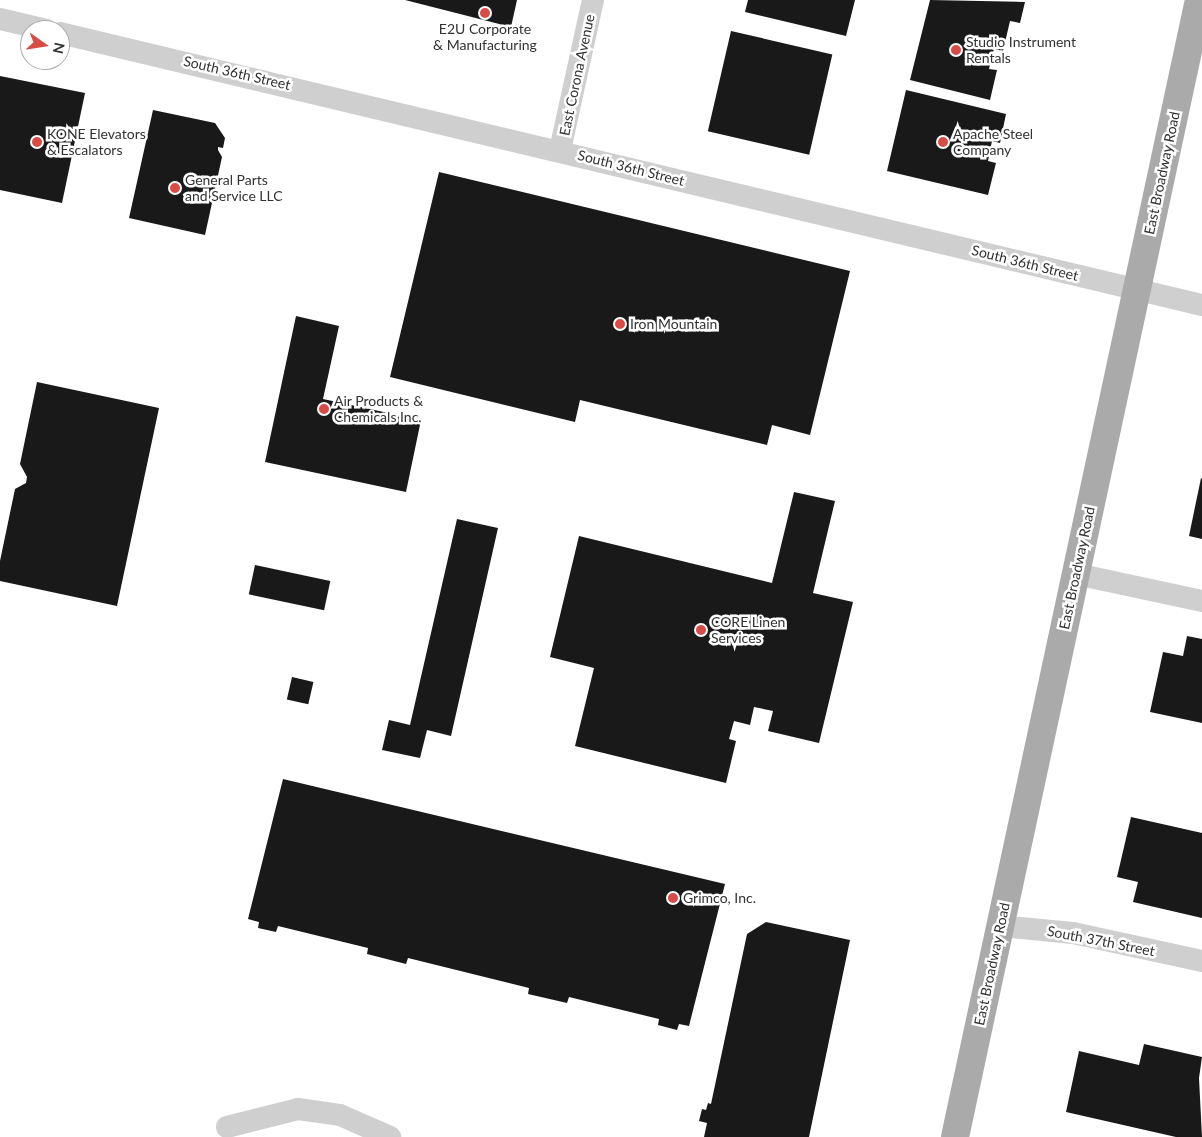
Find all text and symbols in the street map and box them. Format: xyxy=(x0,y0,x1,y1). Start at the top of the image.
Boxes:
marker: E2U Corporate & Manufacturing xyxy=(479,7,491,19)
street label: East Corona Avenue xyxy=(556,12,598,138)
north arrow xyxy=(20,20,70,70)
place label: E2U Corporate & Manufacturing xyxy=(433,21,537,54)
place label: Studio Instrument Rentals xyxy=(966,34,1076,66)
text: N xyxy=(50,41,69,55)
marker: Studio Instrument Rentals xyxy=(950,44,962,56)
street label: South 36th Street xyxy=(182,53,292,93)
street label: East Broadway Road xyxy=(1141,110,1183,236)
place label: KONE Elevators & Escalators xyxy=(47,126,146,158)
place label: Apache Steel Company xyxy=(953,126,1033,158)
marker: KONE Elevators & Escalators xyxy=(31,136,43,148)
marker: Apache Steel Company xyxy=(937,136,949,148)
street label: South 36th Street xyxy=(576,147,686,189)
place label: General Parts and Service LLC xyxy=(185,172,283,204)
marker: General Parts and Service LLC xyxy=(169,182,181,194)
street label: South 36th Street xyxy=(970,242,1080,284)
place label: Iron Mountain xyxy=(630,316,717,332)
marker: Iron Mountain xyxy=(614,318,626,330)
place label: Air Products & Chemicals Inc. xyxy=(334,393,423,426)
marker: Air Products & Chemicals Inc. xyxy=(318,403,330,415)
street label: East Broadway Road xyxy=(1056,505,1098,631)
place label: CORE Linen Services xyxy=(711,614,785,646)
marker: CORE Linen Services xyxy=(695,624,707,636)
place label: Grimco, Inc. xyxy=(683,890,756,906)
marker: Grimco, Inc. xyxy=(667,892,679,904)
street label: East Broadway Road xyxy=(971,901,1013,1027)
street label: South 37th Street xyxy=(1046,922,1156,960)

